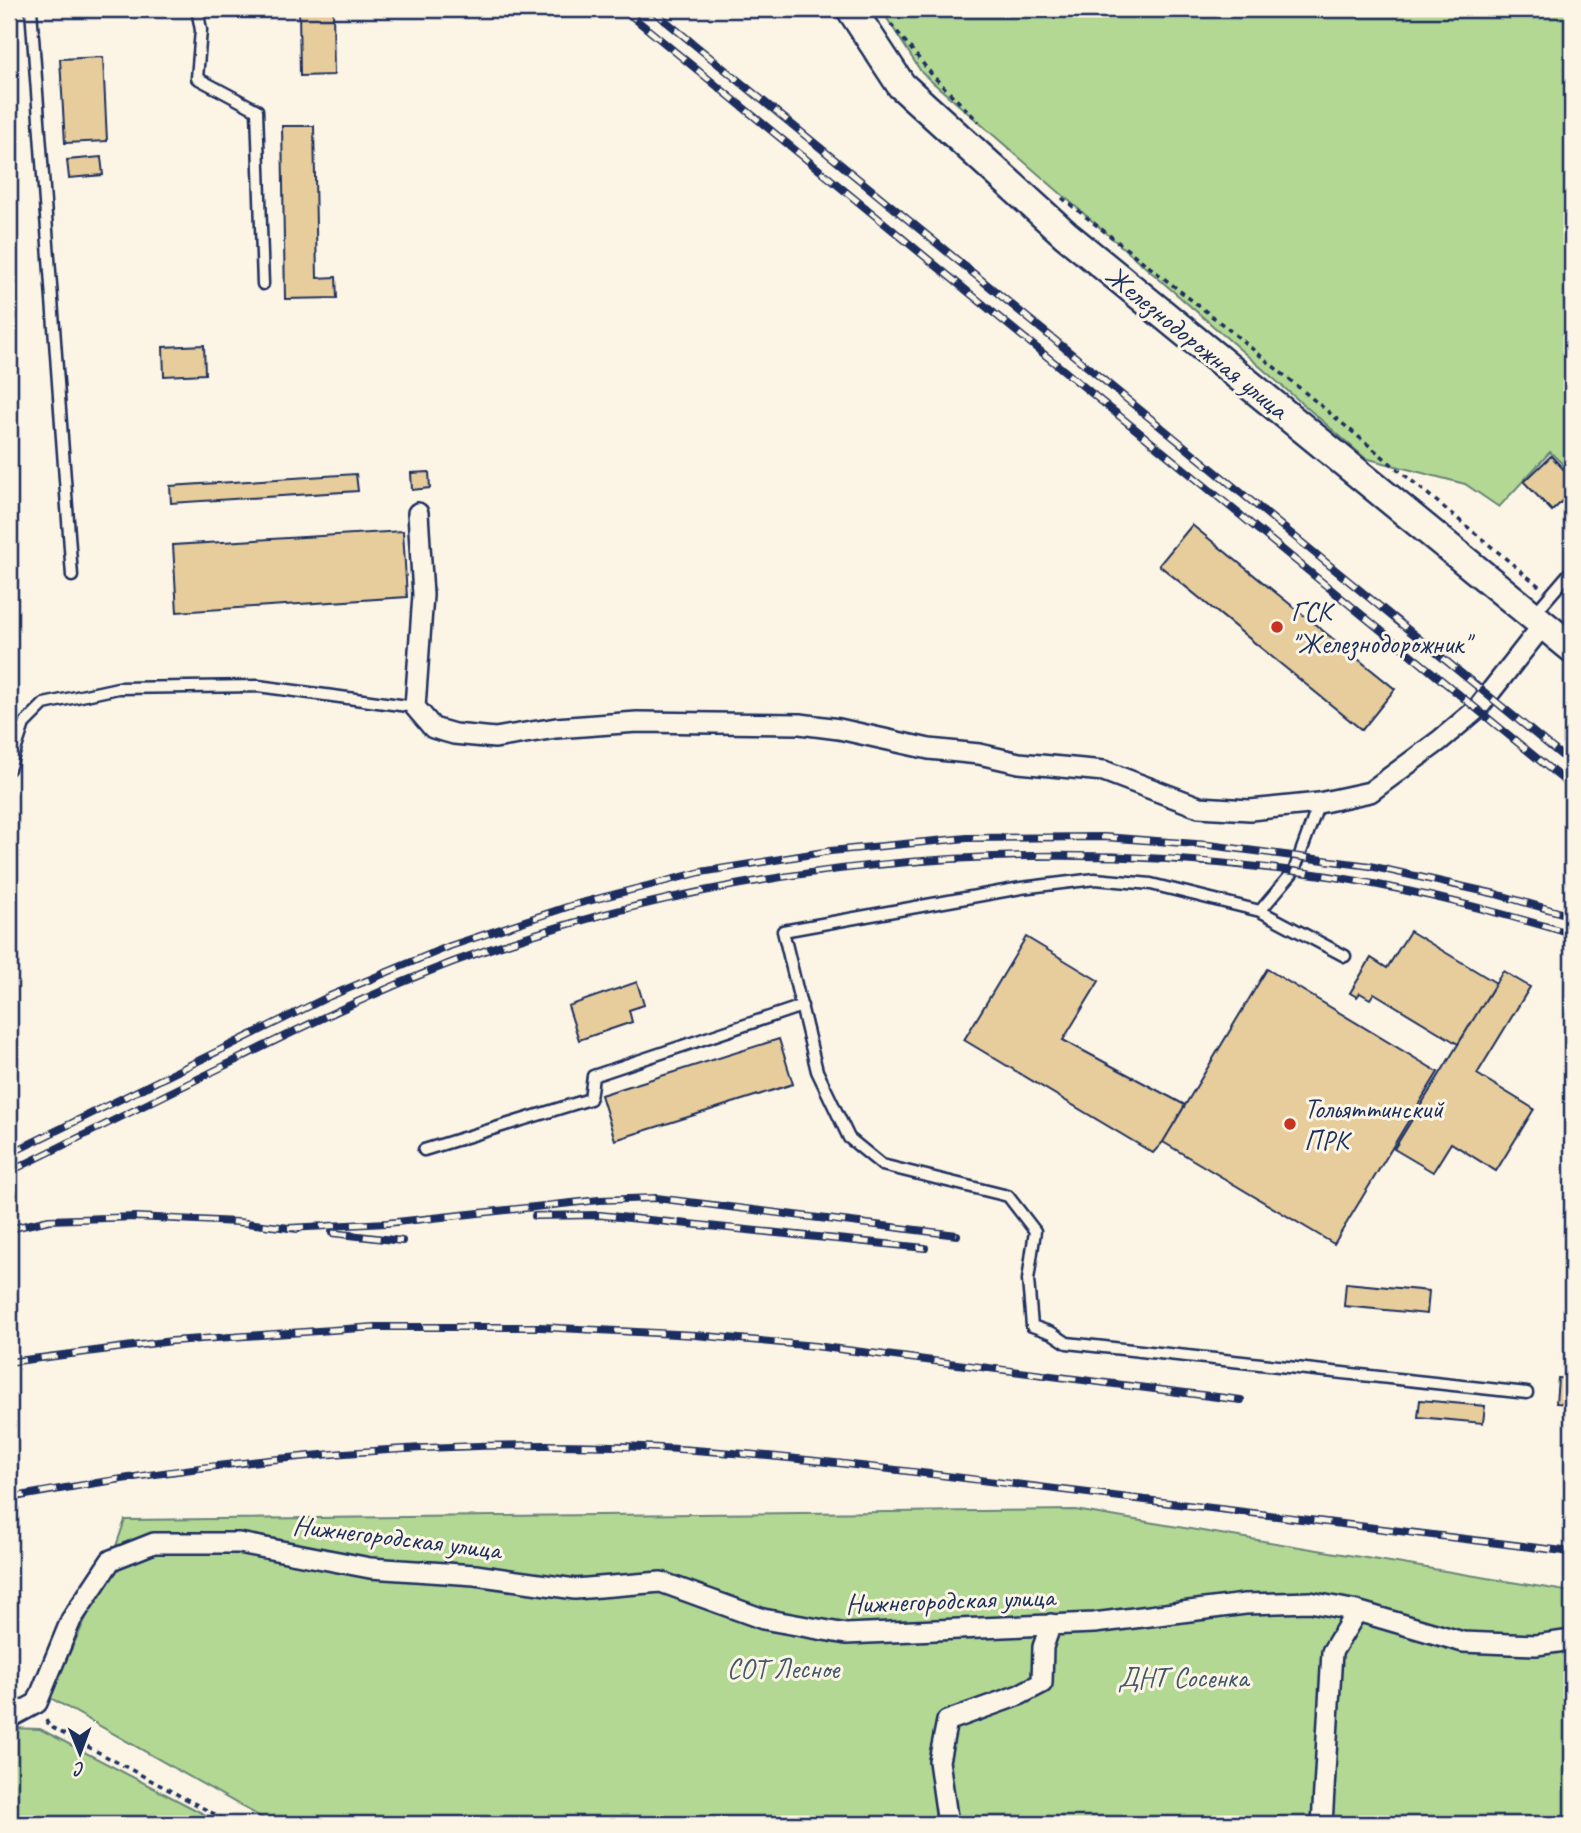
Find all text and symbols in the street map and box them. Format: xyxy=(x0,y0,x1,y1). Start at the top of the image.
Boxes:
street label: Железнодорожная улица xyxy=(1098,258,1297,428)
place label: ГСК "Железнодорожник" xyxy=(1291,594,1475,661)
marker: ГСК "Железнодорожник" xyxy=(1269,619,1285,635)
place label: Тольяттинский ПРК xyxy=(1304,1091,1444,1158)
marker: Тольяттинский ПРК xyxy=(1282,1116,1298,1132)
street label: Нижнегородская улица xyxy=(291,1507,505,1567)
street label: Нижнегородская улица xyxy=(845,1579,1058,1621)
park label: СОТ Лесное xyxy=(727,1651,841,1686)
park label: ДНТ Сосенка xyxy=(1118,1660,1251,1695)
north arrow xyxy=(46,1717,116,1787)
text: С xyxy=(73,1757,85,1781)

